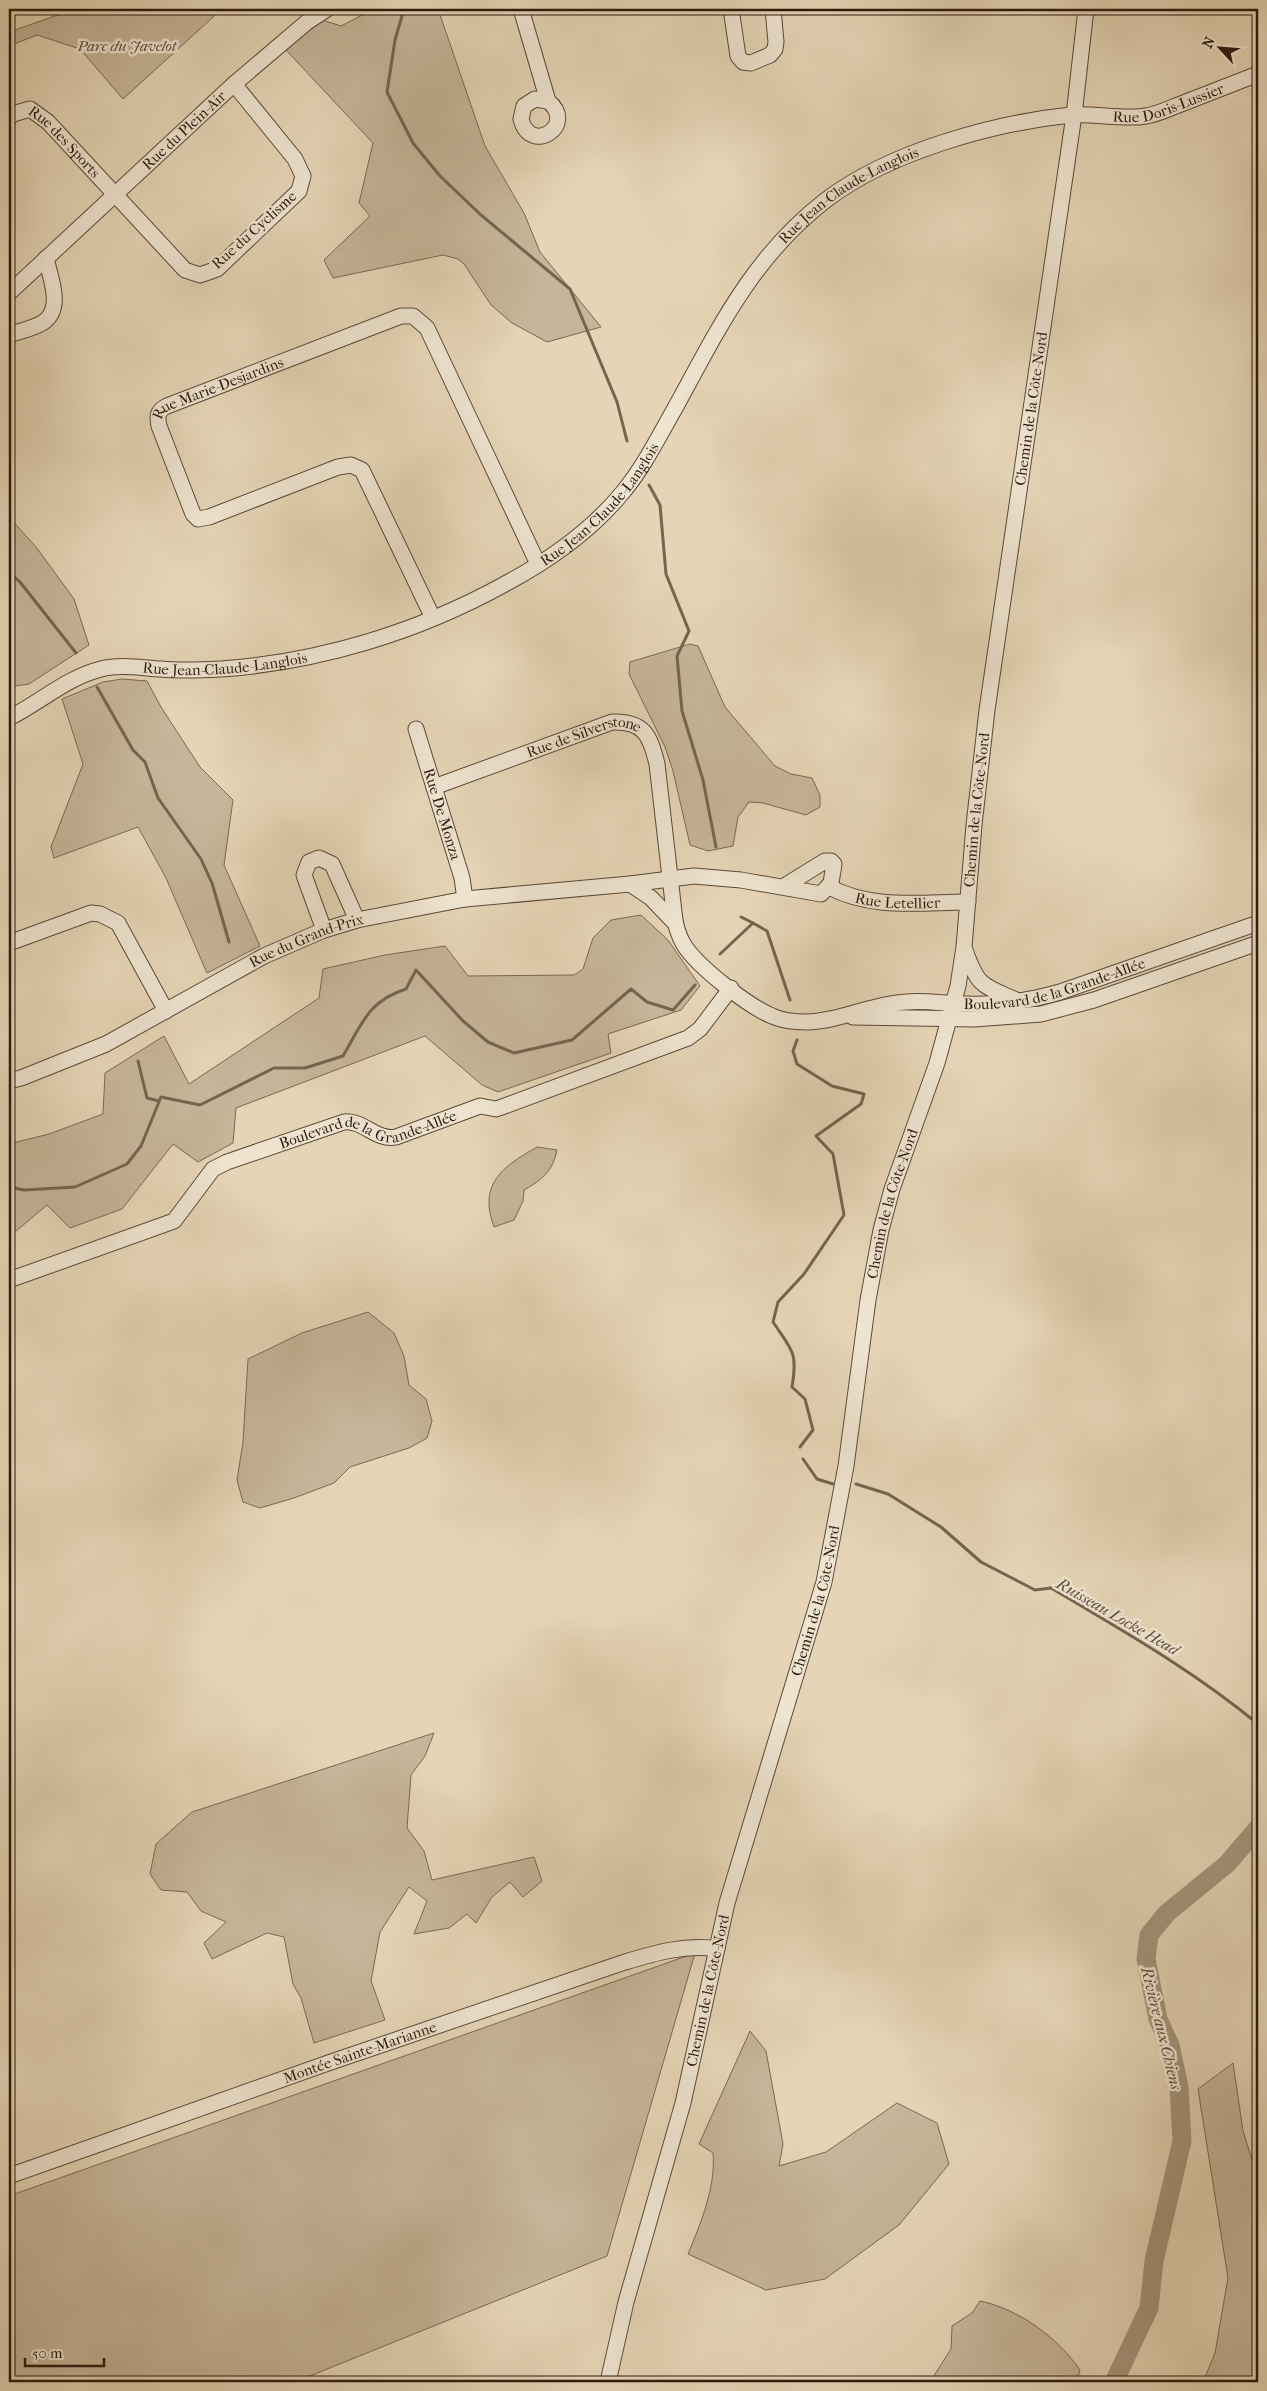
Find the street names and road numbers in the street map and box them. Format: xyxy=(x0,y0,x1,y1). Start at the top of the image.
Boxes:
street label: Rue Doris-Lussier xyxy=(1112,79,1227,126)
street label: Rue du Plein-Air xyxy=(139,87,230,174)
street label: Rue des Sports xyxy=(25,102,104,182)
street label: Rue Jean-Claude-Langlois xyxy=(774,143,922,247)
street label: Rue du Cyclisme xyxy=(208,187,301,273)
street label: Chemin de la Côte-Nord xyxy=(1011,330,1051,487)
street label: Rue Marie-Desjardins xyxy=(148,353,286,422)
street label: Rue Jean-Claude-Langlois xyxy=(537,439,663,570)
street label: Rue Jean-Claude-Langlois xyxy=(142,648,309,679)
street label: Rue de Silverstone xyxy=(524,713,645,762)
street label: Chemin de la Côte-Nord xyxy=(960,731,993,888)
street label: Rue De Monza xyxy=(420,766,465,863)
street label: Rue Letellier xyxy=(853,889,941,912)
street label: Rue du Grand-Prix xyxy=(246,910,365,972)
street label: Boulevard de la Grande-Allée xyxy=(963,954,1148,1013)
street label: Boulevard de la Grande-Allée xyxy=(277,1106,459,1153)
street label: Chemin de la Côte-Nord xyxy=(863,1126,922,1280)
street label: Chemin de la Côte-Nord xyxy=(787,1523,844,1678)
street label: Chemin de la Côte-Nord xyxy=(682,1912,733,2068)
street label: Montée Sainte-Marianne xyxy=(281,2018,439,2087)

